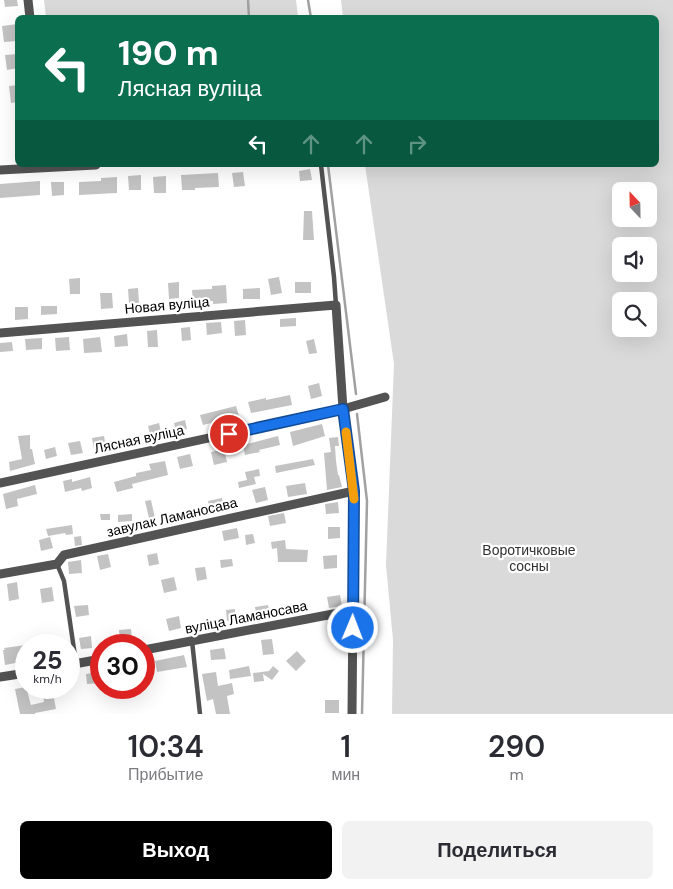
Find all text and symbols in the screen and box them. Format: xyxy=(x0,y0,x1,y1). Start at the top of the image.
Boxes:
text: 190 m xyxy=(118,30,219,76)
icon: left xyxy=(35,35,100,100)
text: Лясная вуліца xyxy=(118,74,262,103)
icon: left xyxy=(244,130,272,158)
icon: ahead xyxy=(297,130,325,158)
icon: ahead xyxy=(350,130,378,158)
icon: right xyxy=(403,130,431,158)
north arrow xyxy=(612,182,658,228)
map controls xyxy=(612,182,657,337)
button: sound xyxy=(612,237,657,282)
street label: Новая вуліца xyxy=(124,292,210,318)
button: search xyxy=(612,292,657,337)
pin xyxy=(208,413,250,455)
icon: arrive xyxy=(215,420,243,448)
street label: Лясная вуліца xyxy=(92,421,186,457)
street label: завулак Ламаносава xyxy=(105,493,239,541)
park label: Воротичковые сосны xyxy=(482,541,576,575)
street label: вуліца Ламаносава xyxy=(183,596,309,638)
position arrow xyxy=(326,601,378,653)
speed limit sign: 30 xyxy=(90,634,155,699)
text: 25 xyxy=(33,644,62,677)
text: km/h xyxy=(33,671,62,687)
text: 10:34 xyxy=(128,727,204,766)
text: 1 xyxy=(341,727,351,766)
text: 290 xyxy=(488,727,545,766)
text: Прибытие xyxy=(128,764,203,785)
text: мин xyxy=(331,764,360,785)
text: m xyxy=(509,764,524,785)
button: Выход xyxy=(20,821,332,879)
button: Поделиться xyxy=(342,821,653,879)

